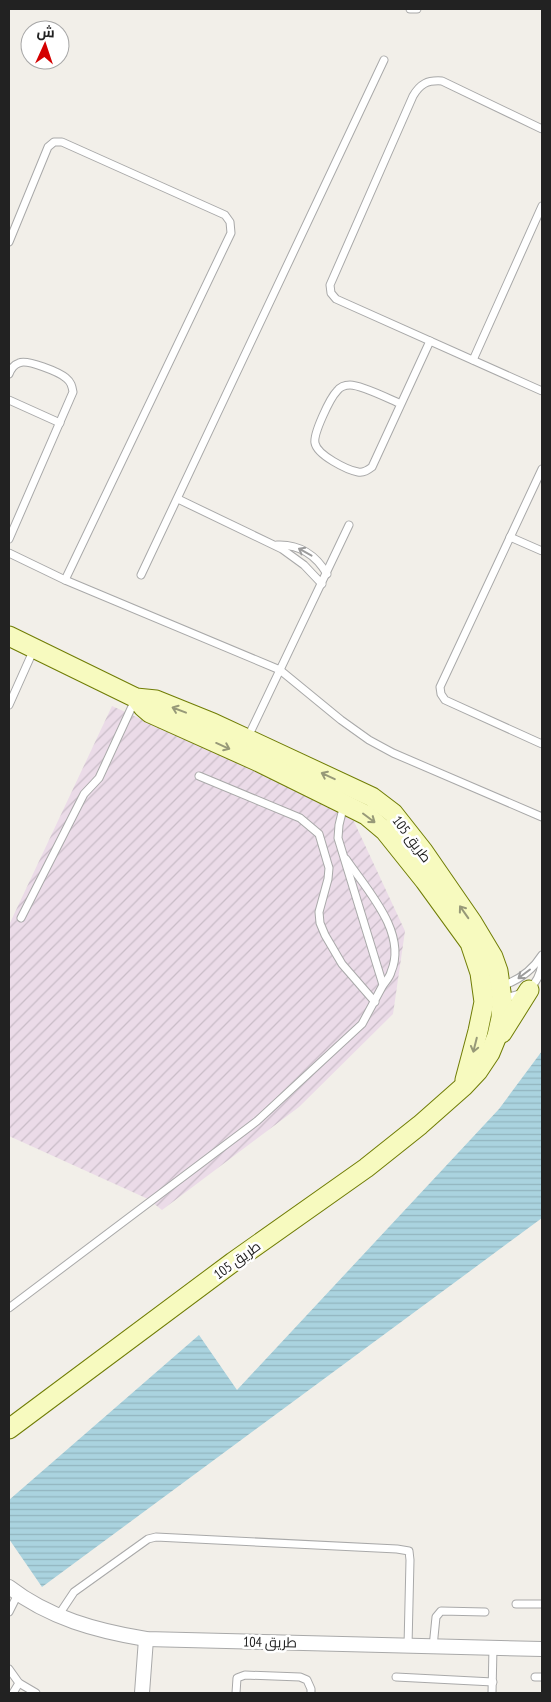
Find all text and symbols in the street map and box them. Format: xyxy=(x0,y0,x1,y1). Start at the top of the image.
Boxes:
north arrow xyxy=(20,20,70,70)
text: ش xyxy=(36,23,55,41)
one-way arrow xyxy=(298,547,313,556)
one-way arrow xyxy=(172,704,187,714)
one-way arrow xyxy=(215,742,230,752)
one-way arrow xyxy=(321,770,336,780)
street label: طريق 105 xyxy=(389,812,435,866)
one-way arrow xyxy=(362,813,376,823)
one-way arrow xyxy=(459,905,469,919)
one-way arrow xyxy=(518,969,531,980)
one-way arrow xyxy=(470,1037,479,1053)
street label: طريق 105 xyxy=(210,1237,264,1283)
street label: طريق 104 xyxy=(243,1633,297,1651)

